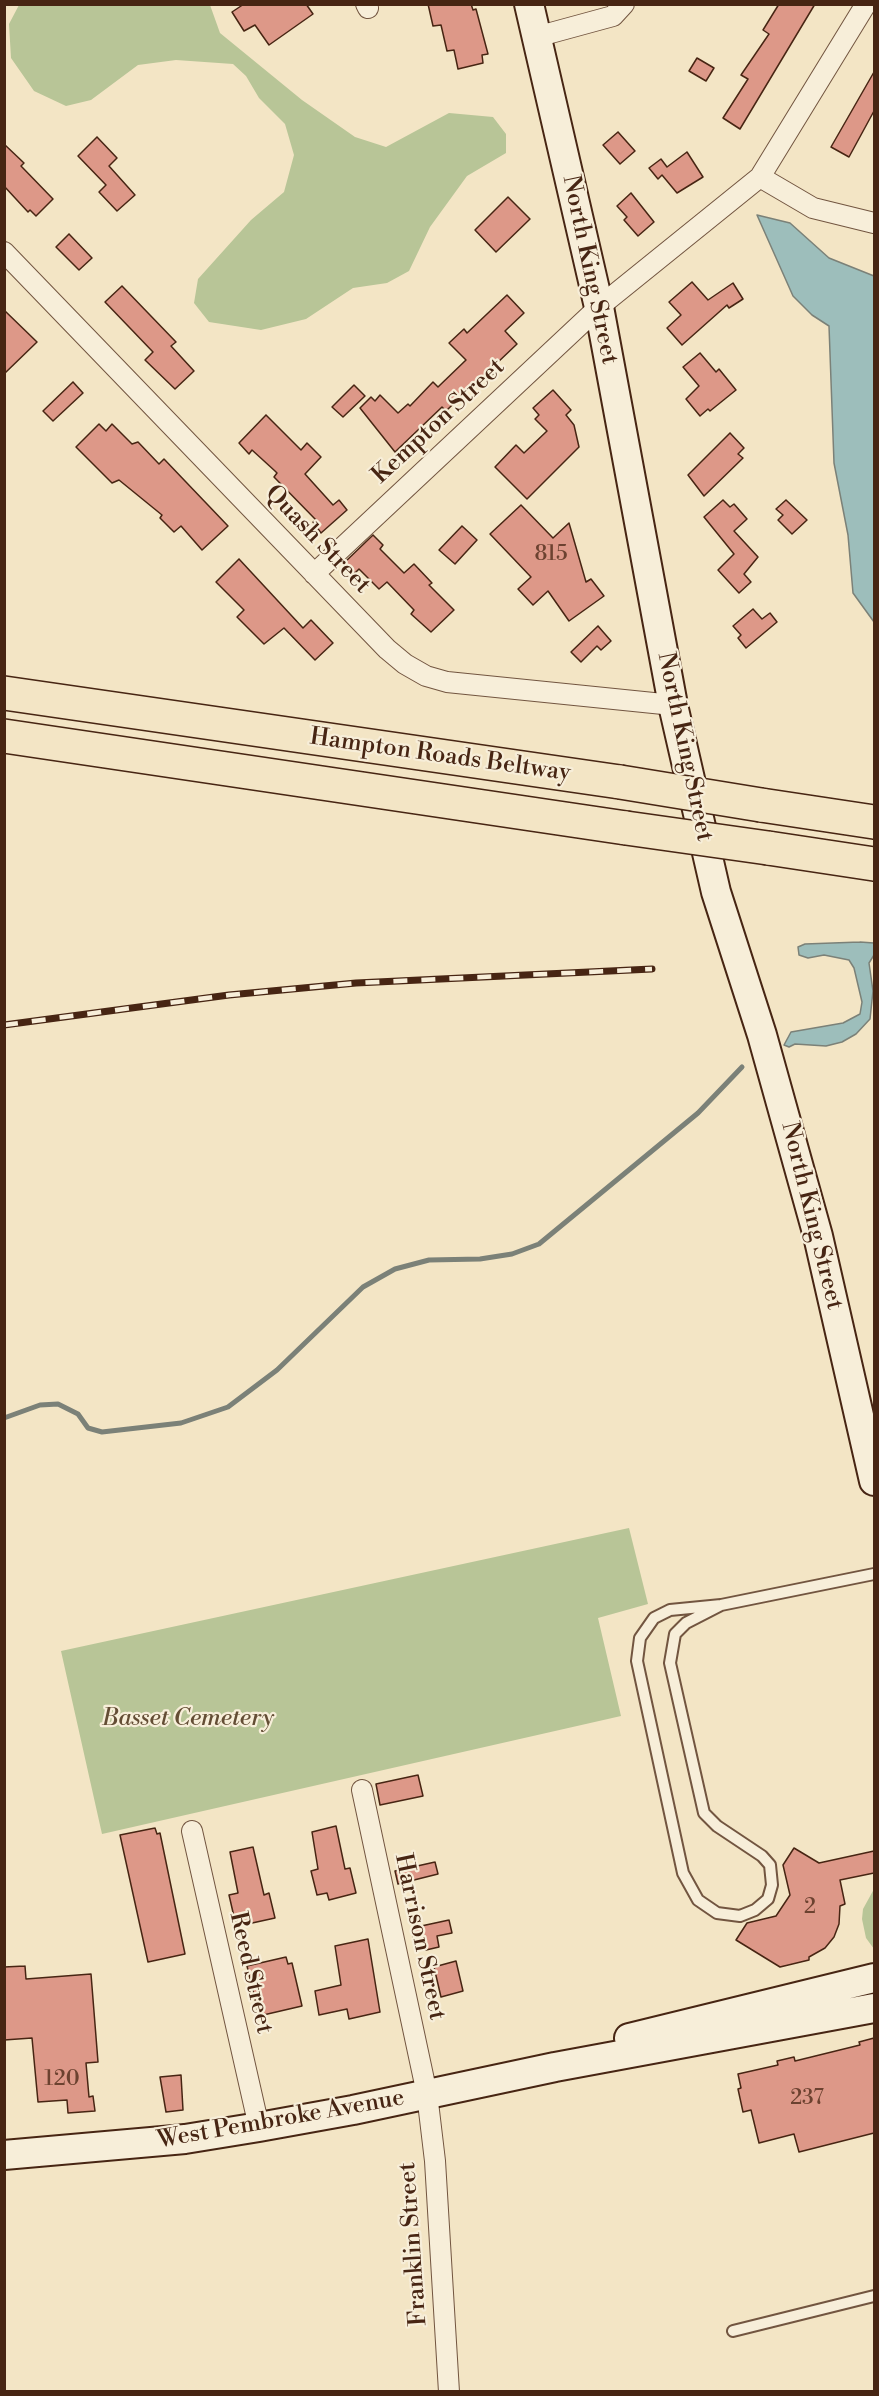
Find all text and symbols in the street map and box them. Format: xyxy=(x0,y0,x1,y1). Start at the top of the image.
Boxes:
street label: North King Street xyxy=(555,173,623,367)
street label: Kempton Street xyxy=(367,353,511,491)
street label: Quash Street xyxy=(258,480,376,600)
house number: 815 xyxy=(534,542,568,568)
street label: North King Street xyxy=(650,650,718,844)
street label: Hampton Roads Beltway xyxy=(308,723,572,789)
street label: North King Street xyxy=(774,1119,848,1313)
park label: Basset Cemetery xyxy=(102,1705,274,1733)
street label: Harrison Street xyxy=(387,1851,451,2023)
house number: 2 xyxy=(804,1895,816,1921)
street label: Reed Street xyxy=(222,1909,278,2037)
house number: 120 xyxy=(44,2067,80,2093)
street label: West Pembroke Avenue xyxy=(155,2084,407,2156)
house number: 237 xyxy=(790,2086,824,2112)
street label: Franklin Street xyxy=(394,2161,434,2327)

